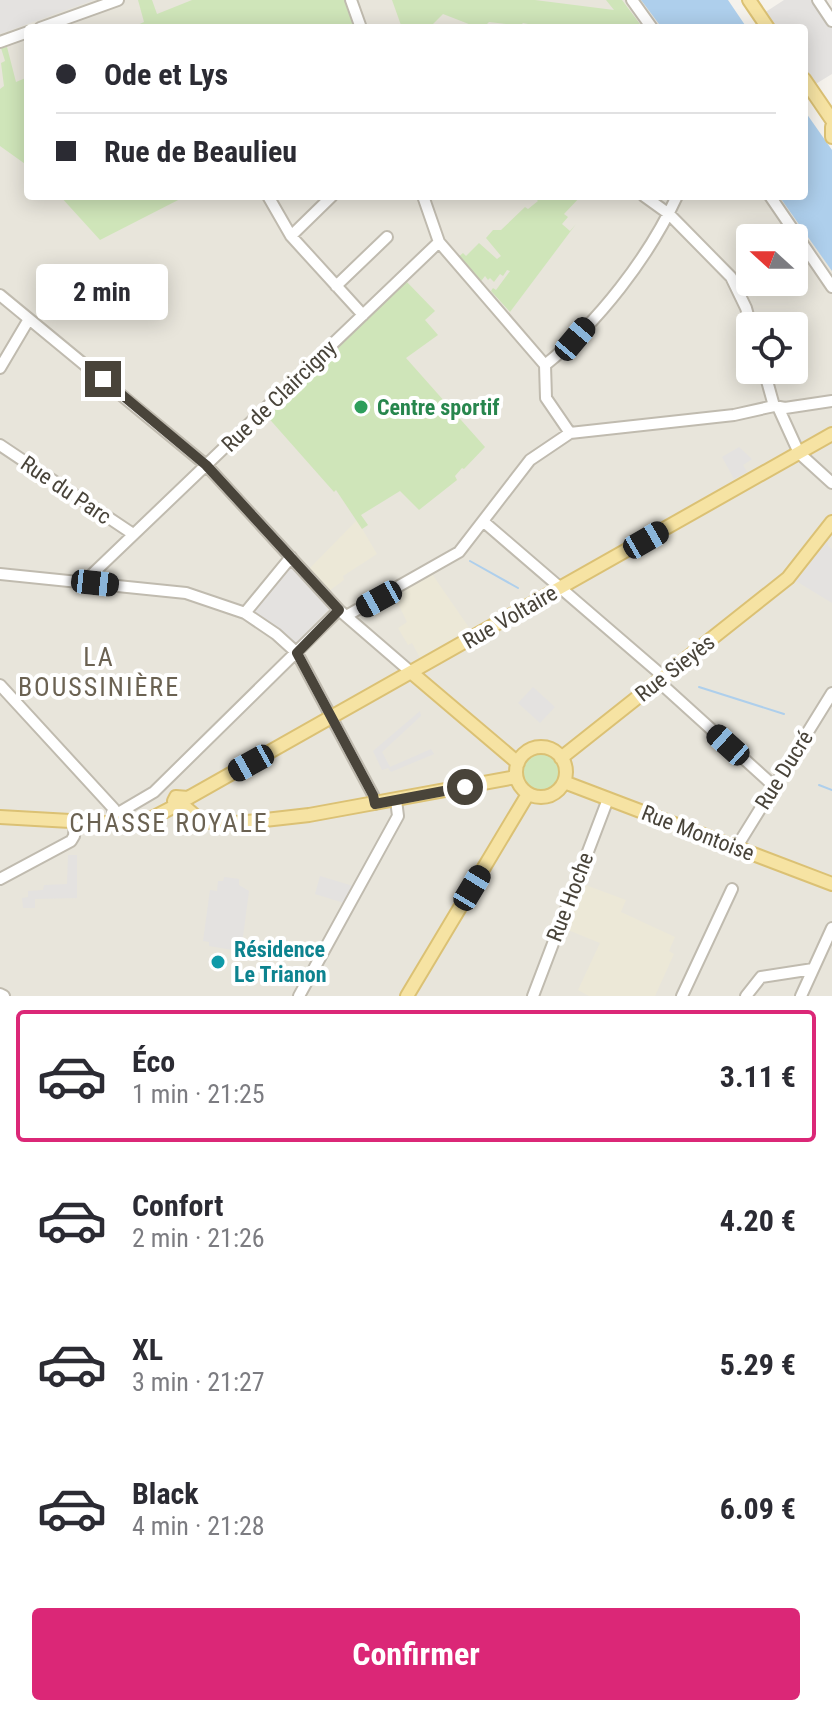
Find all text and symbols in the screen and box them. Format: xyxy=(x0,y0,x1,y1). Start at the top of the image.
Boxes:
text: Ode et Lys xyxy=(104,57,228,92)
text: Rue de Beaulieu xyxy=(104,134,297,169)
north arrow xyxy=(736,224,808,296)
map controls xyxy=(736,224,808,384)
callout: 2 min xyxy=(37,263,169,319)
text: 2 min xyxy=(73,277,131,307)
button: locate xyxy=(736,312,808,384)
car xyxy=(550,313,600,365)
street label: Rue de Claircigny xyxy=(217,335,341,457)
route end xyxy=(85,361,121,397)
place label: Centre sportif xyxy=(377,395,499,420)
marker: Centre sportif xyxy=(352,398,370,416)
street label: Rue du Parc xyxy=(16,451,116,529)
car xyxy=(619,518,673,562)
car xyxy=(70,569,120,597)
car xyxy=(352,577,406,621)
street label: Rue Voltaire xyxy=(458,580,562,654)
street label: Rue Sieyès xyxy=(630,629,720,707)
district label: LA BOUSSINIÈRE xyxy=(18,642,180,702)
car xyxy=(702,720,754,770)
street label: Rue Ducré xyxy=(750,726,818,814)
car xyxy=(224,741,278,785)
route start xyxy=(447,769,483,805)
street label: Rue Montoise xyxy=(638,800,758,866)
district label: CHASSE ROYALE xyxy=(69,808,269,838)
street label: Rue Hoche xyxy=(542,849,598,945)
car xyxy=(449,861,495,915)
place label: Résidence Le Trianon xyxy=(234,937,327,987)
marker: Résidence Le Trianon xyxy=(209,953,227,971)
icon: car xyxy=(36,1040,108,1112)
text: Éco xyxy=(132,1044,175,1079)
text: 3.11 € xyxy=(720,1059,796,1094)
text: 1 min · 21:25 xyxy=(132,1079,265,1109)
icon: car xyxy=(36,1184,108,1256)
text: Confort xyxy=(132,1188,223,1223)
text: 4.20 € xyxy=(720,1203,796,1238)
text: 2 min · 21:26 xyxy=(132,1223,265,1253)
icon: car xyxy=(36,1328,108,1400)
text: XL xyxy=(132,1332,163,1367)
text: 5.29 € xyxy=(720,1347,796,1382)
text: 3 min · 21:27 xyxy=(132,1367,265,1397)
icon: car xyxy=(36,1472,108,1544)
text: Black xyxy=(132,1476,199,1511)
text: 6.09 € xyxy=(720,1491,796,1526)
text: 4 min · 21:28 xyxy=(132,1511,265,1541)
button: Confirmer xyxy=(32,1608,800,1700)

